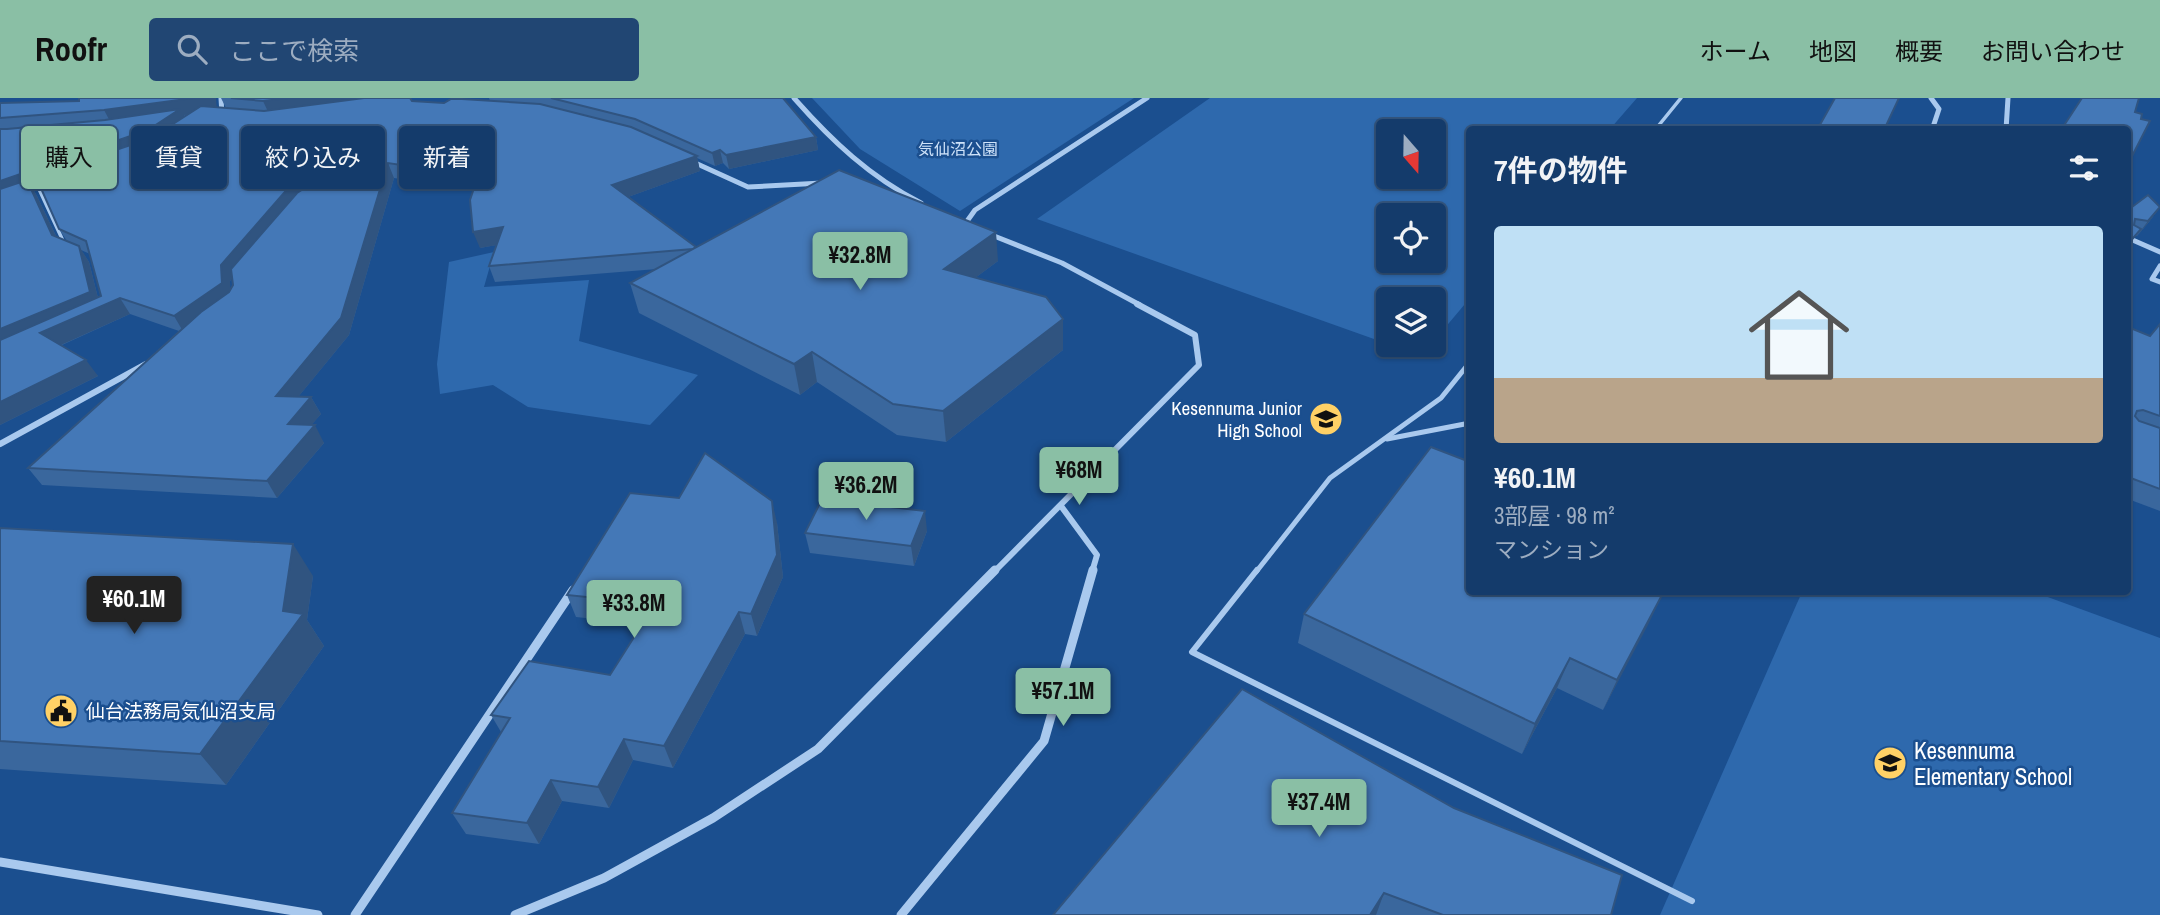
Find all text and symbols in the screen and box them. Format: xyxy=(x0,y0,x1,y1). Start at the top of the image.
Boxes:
search box xyxy=(149,18,639,81)
text: Roofr xyxy=(35,27,107,71)
icon: search xyxy=(173,30,211,68)
text: ここで検索 xyxy=(229,33,359,68)
text: ホーム xyxy=(1700,35,1771,67)
text: 地図 xyxy=(1809,35,1857,67)
text: 概要 xyxy=(1895,35,1943,67)
text: お問い合わせ xyxy=(1981,35,2125,67)
north arrow xyxy=(1376,119,1446,189)
map controls xyxy=(1376,119,1446,357)
chip: 購入 xyxy=(21,126,117,189)
chip: 賃貸 xyxy=(131,126,227,189)
chip: 絞り込み xyxy=(241,126,385,189)
chip: 新着 xyxy=(399,126,495,189)
park label: 気仙沼公園 xyxy=(918,138,998,160)
icon: filters xyxy=(2065,149,2103,187)
text: 7件の物件 xyxy=(1494,150,1628,190)
button: locate xyxy=(1376,203,1446,273)
pin: ¥32.8M xyxy=(803,232,917,292)
text: ¥32.8M xyxy=(829,239,891,270)
icon: home xyxy=(1736,272,1862,398)
button: layers xyxy=(1376,287,1446,357)
place label: Kesennuma Junior High School xyxy=(1171,395,1303,443)
school or university icon: Kesennuma Junior High School xyxy=(1307,400,1345,438)
pin: ¥68M xyxy=(1038,448,1120,507)
text: ¥68M xyxy=(1055,454,1103,485)
text: ¥60.1M xyxy=(1494,457,1576,497)
pin: ¥36.2M xyxy=(809,462,923,522)
text: ¥36.2M xyxy=(835,469,897,500)
text: 3部屋 · 98 m² xyxy=(1494,500,1614,531)
text: マンション xyxy=(1494,534,1609,565)
pin: ¥60.1M xyxy=(77,576,191,636)
pin: ¥33.8M xyxy=(577,580,691,640)
text: ¥60.1M xyxy=(103,583,165,614)
text: ¥33.8M xyxy=(603,587,665,618)
pin: ¥57.1M xyxy=(1006,668,1120,728)
text: ¥57.1M xyxy=(1032,675,1094,706)
public building icon: 仙台法務局気仙沼支局 xyxy=(42,692,80,730)
place label: 仙台法務局気仙沼支局 xyxy=(86,698,276,724)
place label: Kesennuma Elementary School xyxy=(1914,735,2072,792)
school or university icon: Kesennuma Elementary School xyxy=(1871,744,1909,782)
pin: ¥37.4M xyxy=(1262,780,1376,839)
text: ¥37.4M xyxy=(1288,786,1350,817)

